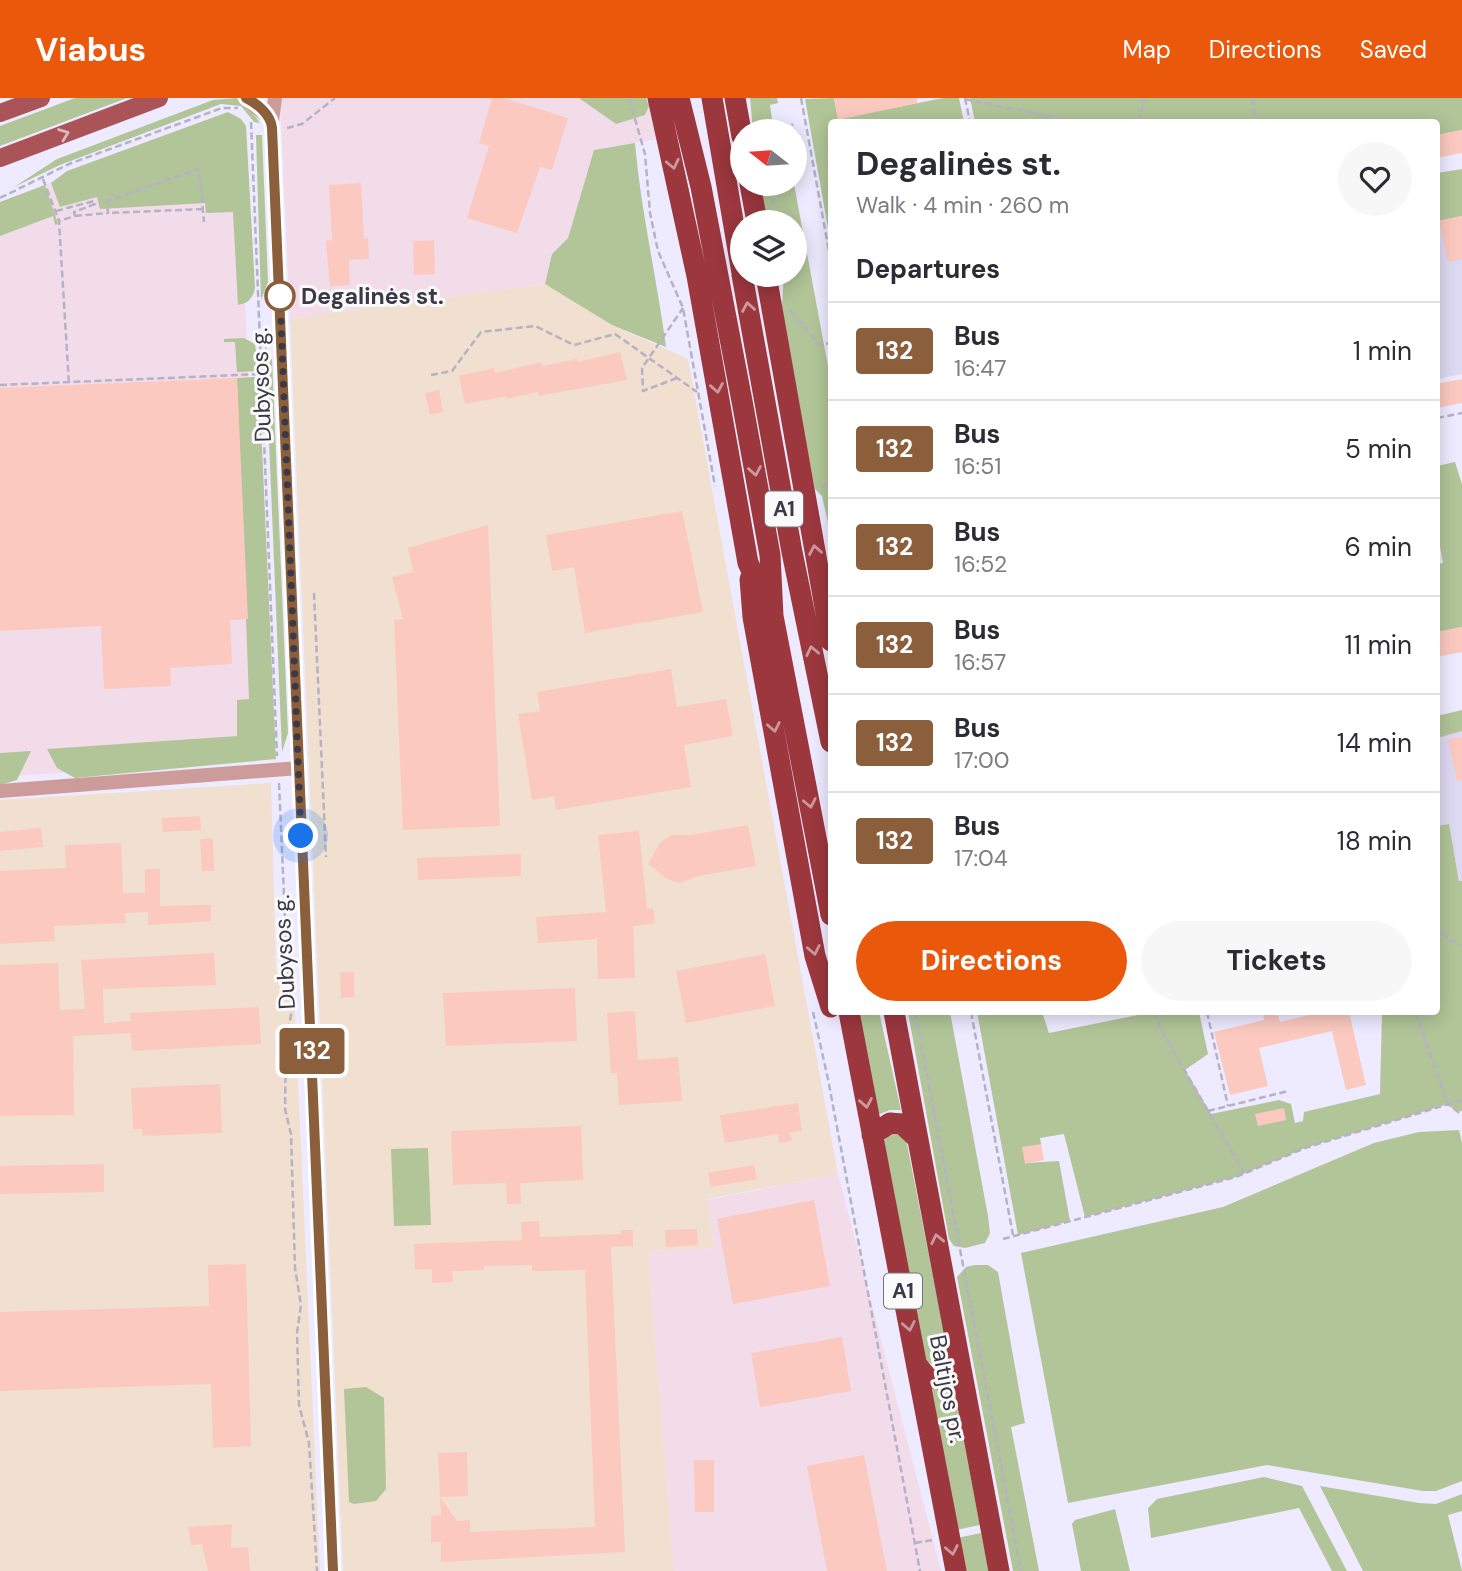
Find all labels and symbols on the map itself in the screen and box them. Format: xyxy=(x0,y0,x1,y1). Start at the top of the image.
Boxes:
north arrow xyxy=(730,119,807,196)
one-way arrow xyxy=(57,128,69,142)
one-way arrow xyxy=(665,158,680,170)
marker: Degalinės st. xyxy=(265,281,295,311)
place label: Degalinės st. xyxy=(301,281,444,311)
one-way arrow xyxy=(741,301,756,313)
street label: Dubysos g. xyxy=(244,327,278,443)
one-way arrow xyxy=(709,382,724,394)
one-way arrow xyxy=(746,465,761,477)
road number: A1 xyxy=(765,492,803,526)
one-way arrow xyxy=(808,544,823,556)
one-way arrow xyxy=(806,645,821,657)
one-way arrow xyxy=(766,721,781,733)
one-way arrow xyxy=(801,797,816,809)
your location xyxy=(283,818,318,853)
street label: Dubysos g. xyxy=(266,894,302,1010)
one-way arrow xyxy=(806,944,821,956)
line badge: 132 xyxy=(272,1028,352,1074)
one-way arrow xyxy=(858,1097,873,1109)
one-way arrow xyxy=(930,1233,945,1245)
road number: A1 xyxy=(884,1274,922,1308)
one-way arrow xyxy=(901,1320,916,1332)
street label: Baltijos pr. xyxy=(923,1332,973,1446)
one-way arrow xyxy=(944,1544,959,1555)

